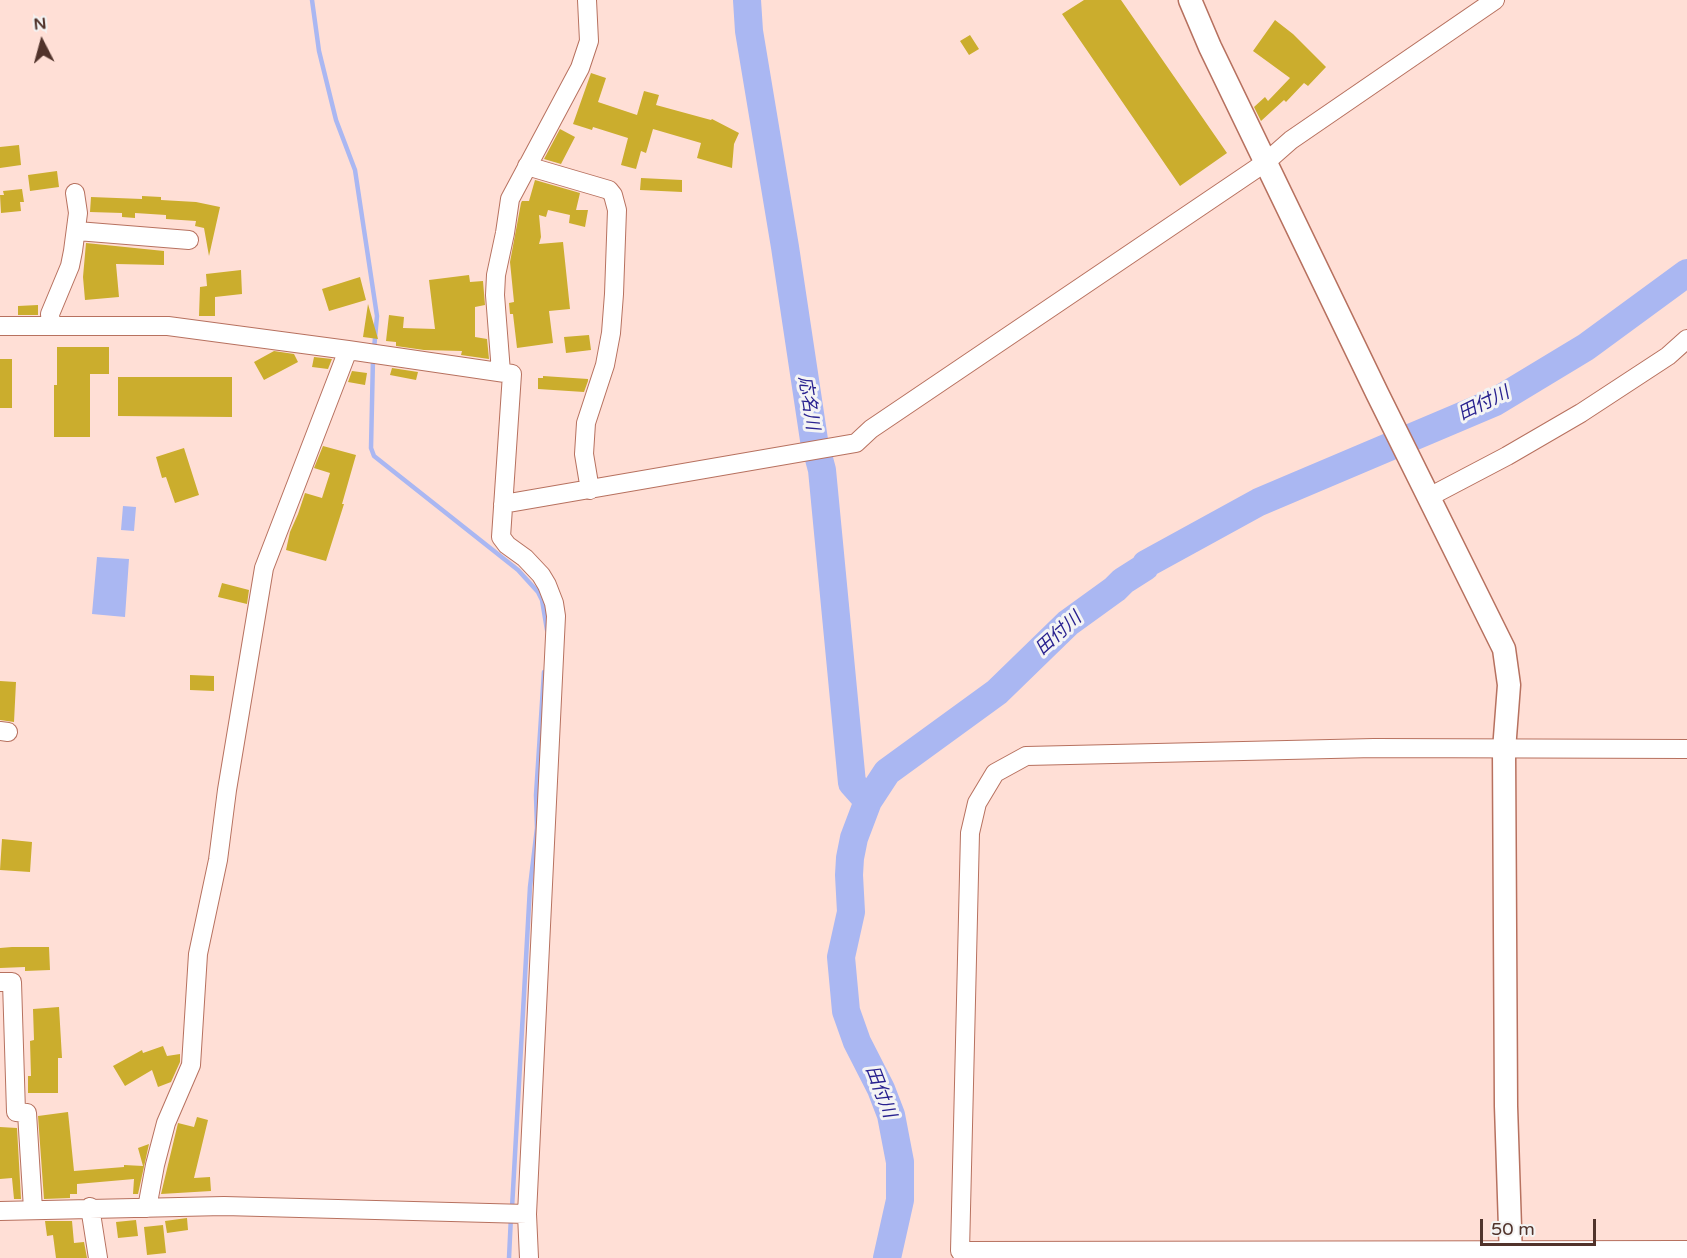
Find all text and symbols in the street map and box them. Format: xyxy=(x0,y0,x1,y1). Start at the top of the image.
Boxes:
north arrow xyxy=(12,12,72,72)
text: N xyxy=(33,13,48,35)
water label: 応名川 xyxy=(793,375,823,431)
water label: 田付川 xyxy=(1455,382,1513,426)
water label: 田付川 xyxy=(1032,608,1086,660)
water label: 田付川 xyxy=(860,1063,900,1121)
scale bar xyxy=(1483,1207,1598,1245)
text: 50 m xyxy=(1491,1218,1535,1240)

